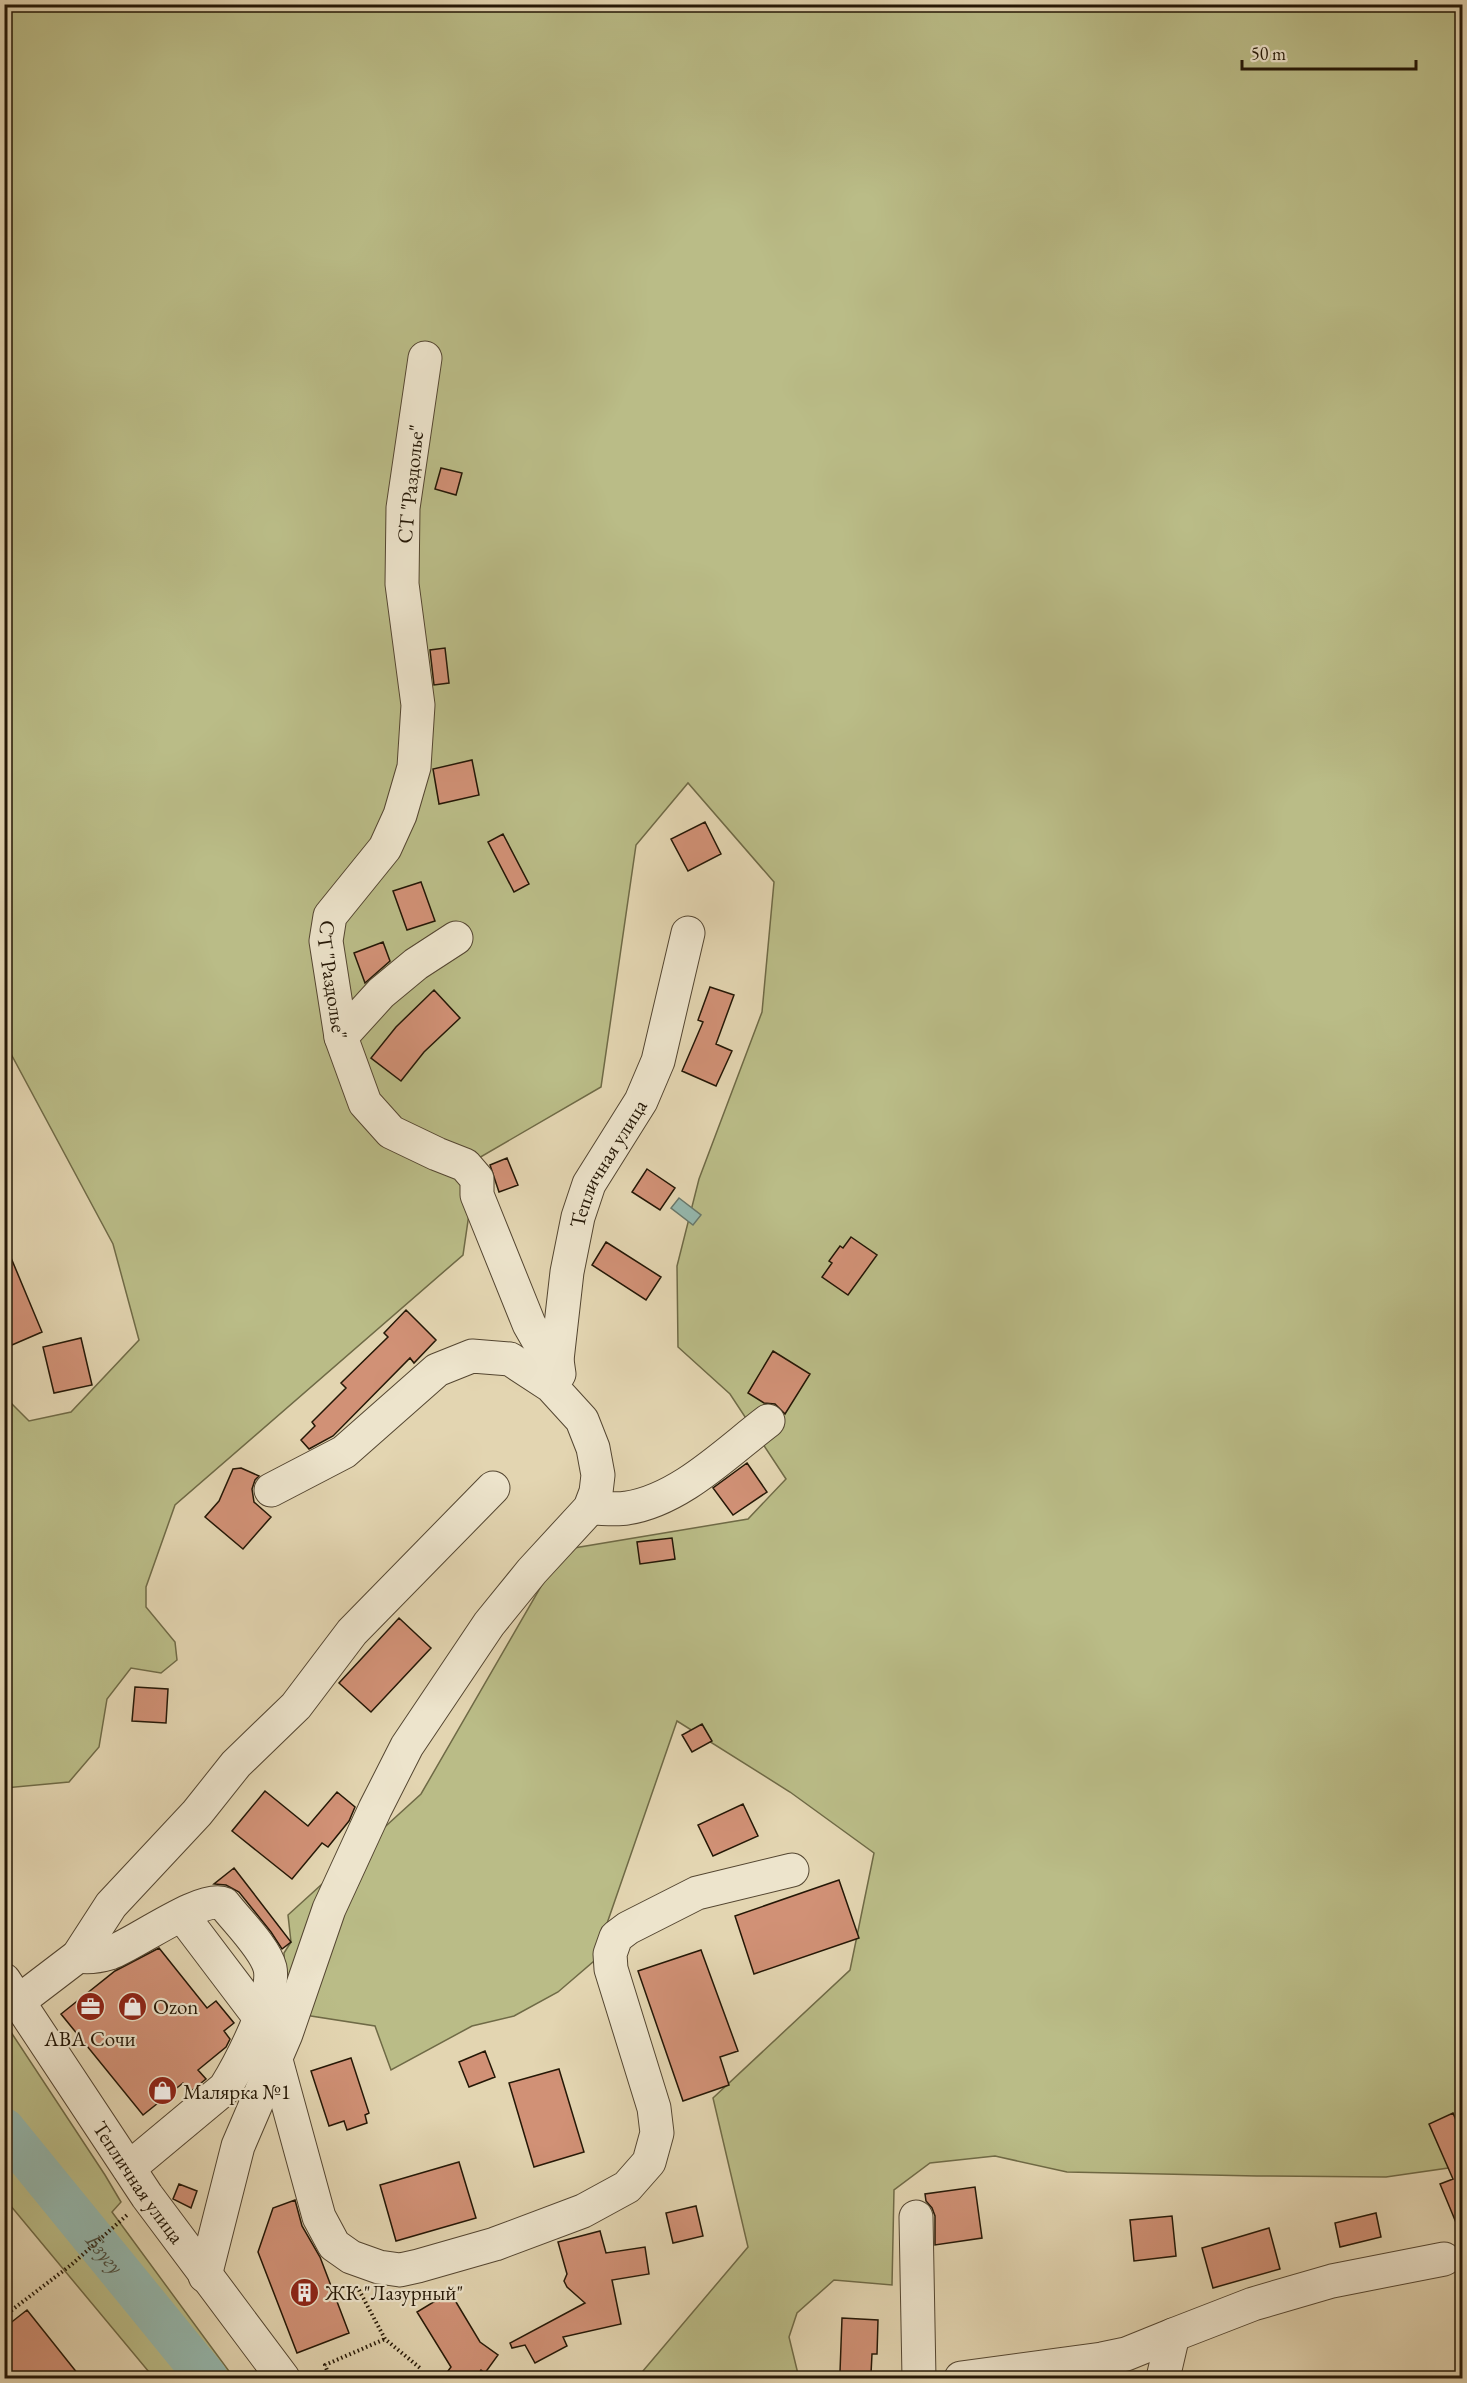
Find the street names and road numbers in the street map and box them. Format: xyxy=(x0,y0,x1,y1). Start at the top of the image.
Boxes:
street label: СТ "Раздолье" xyxy=(390,423,430,545)
street label: СТ "Раздолье" xyxy=(312,918,355,1041)
street label: Тепличная улица xyxy=(563,1093,653,1230)
street label: Тепличная улица xyxy=(87,2115,191,2249)

